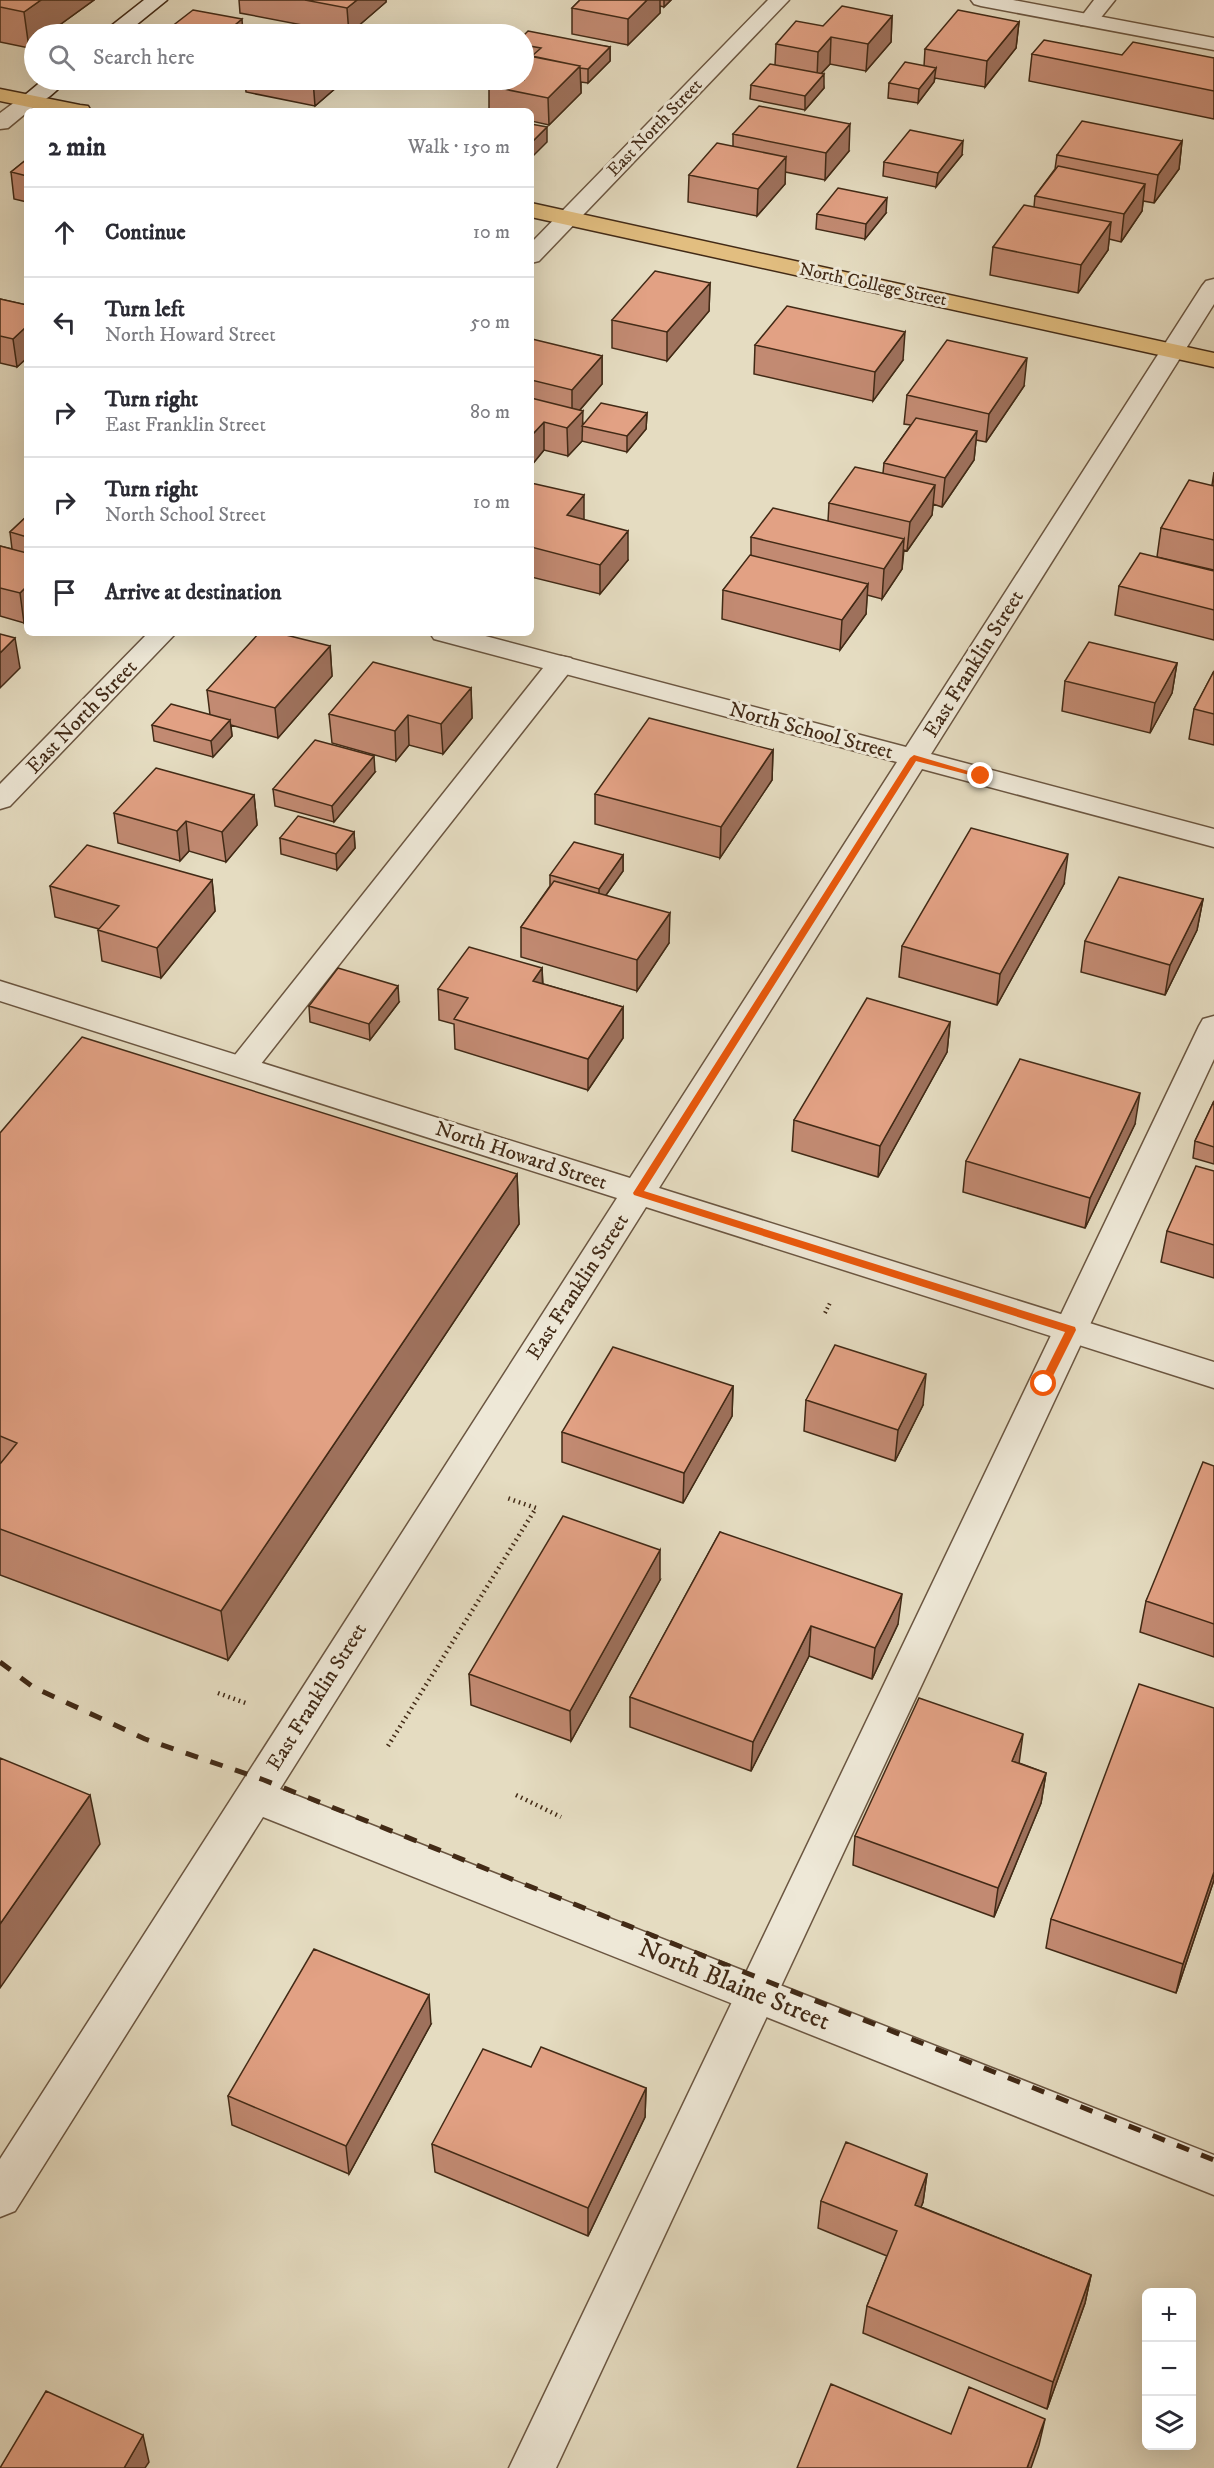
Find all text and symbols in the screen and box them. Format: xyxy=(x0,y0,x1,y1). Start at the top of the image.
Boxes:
search box xyxy=(24,24,534,90)
icon: search xyxy=(45,41,78,74)
text: Search here xyxy=(93,44,195,71)
street label: East North Street xyxy=(603,74,707,181)
text: 2 min xyxy=(48,131,106,164)
text: Walk · 150 m xyxy=(408,135,510,160)
icon: ahead xyxy=(48,216,81,249)
text: Continue xyxy=(105,219,186,246)
text: 10 m xyxy=(473,220,510,245)
street label: North College Street xyxy=(797,259,949,311)
text: Turn left xyxy=(105,296,185,323)
icon: left xyxy=(48,306,81,339)
text: 50 m xyxy=(470,310,510,335)
text: North Howard Street xyxy=(105,323,276,348)
text: Turn right xyxy=(105,386,198,413)
icon: right xyxy=(48,396,81,429)
text: 80 m xyxy=(470,400,510,425)
text: East Franklin Street xyxy=(105,413,266,438)
text: Turn right xyxy=(105,476,198,503)
icon: right xyxy=(48,486,81,519)
text: 10 m xyxy=(473,490,510,515)
text: North School Street xyxy=(105,503,266,528)
icon: arrive xyxy=(48,576,81,609)
text: Arrive at destination xyxy=(105,579,282,606)
street label: East Franklin Street xyxy=(918,585,1030,742)
street label: East North Street xyxy=(21,654,143,780)
street label: North School Street xyxy=(726,697,896,765)
route end xyxy=(967,762,993,788)
street label: North Howard Street xyxy=(432,1116,611,1196)
street label: East Franklin Street xyxy=(521,1209,635,1365)
route start xyxy=(1030,1370,1056,1396)
street label: East Franklin Street xyxy=(261,1618,373,1775)
street label: North Blaine Street xyxy=(633,1932,835,2038)
map controls xyxy=(1142,2288,1196,2450)
button: + xyxy=(1142,2288,1196,2342)
button: − xyxy=(1142,2342,1196,2396)
button: layers xyxy=(1142,2396,1196,2450)

